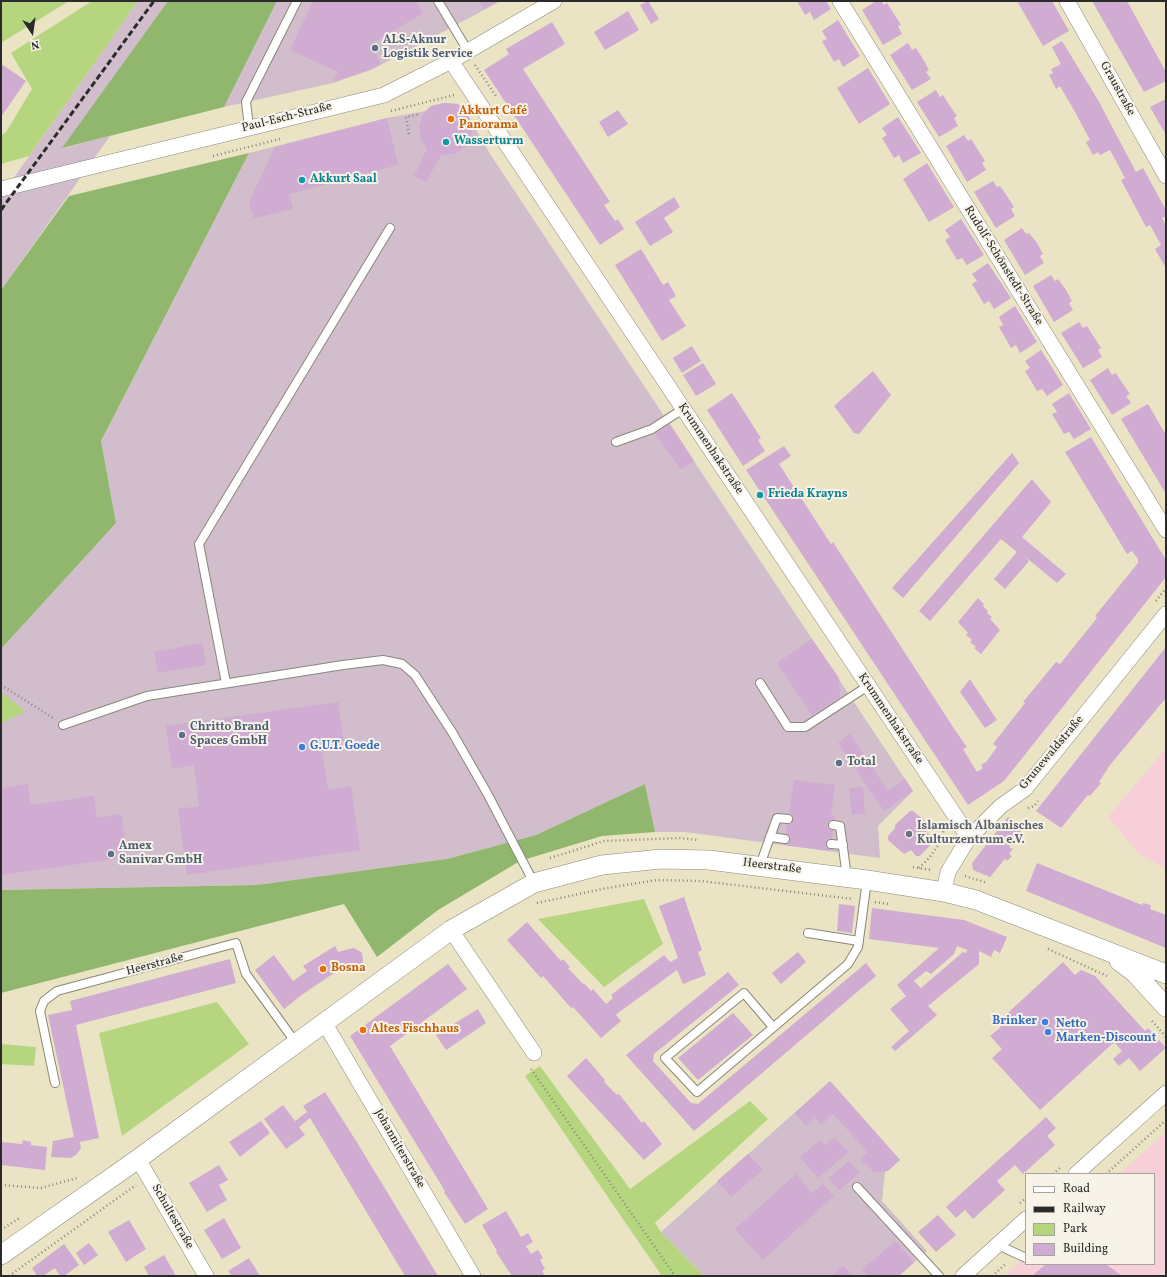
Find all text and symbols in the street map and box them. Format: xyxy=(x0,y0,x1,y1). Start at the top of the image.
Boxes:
north arrow xyxy=(12,12,52,52)
place label: ALS-Aknur Logistik Service xyxy=(383,34,473,62)
text: N xyxy=(29,36,40,52)
marker: ALS-Aknur Logistik Service xyxy=(370,43,380,53)
street label: Graustraße xyxy=(1096,59,1138,119)
street label: Paul-Esch-Straße xyxy=(240,100,334,136)
place label: Akkurt Café Panorama xyxy=(459,105,527,133)
marker: Akkurt Café Panorama xyxy=(446,114,456,124)
place label: Wasserturm xyxy=(454,135,524,149)
marker: Wasserturm xyxy=(441,137,451,147)
place label: Akkurt Saal xyxy=(310,173,377,187)
marker: Akkurt Saal xyxy=(297,175,307,185)
street label: Rudolf-Schönstedt-Straße xyxy=(960,203,1046,329)
street label: Krummenhakstraße xyxy=(674,401,746,497)
place label: Frieda Krayns xyxy=(768,488,847,502)
marker: Frieda Krayns xyxy=(755,490,765,500)
street label: Krummenhakstraße xyxy=(854,671,926,767)
street label: Grunewaldstraße xyxy=(1017,713,1087,793)
place label: Chritto Brand Spaces GmbH xyxy=(190,721,269,749)
marker: Chritto Brand Spaces GmbH xyxy=(177,730,187,740)
place label: G.U.T. Goede xyxy=(310,740,380,754)
marker: G.U.T. Goede xyxy=(297,742,307,752)
place label: Total xyxy=(847,756,876,770)
marker: Total xyxy=(834,758,844,768)
place label: Islamisch Albanisches Kulturzentrum e.V. xyxy=(917,820,1044,848)
marker: Islamisch Albanisches Kulturzentrum e.V. xyxy=(904,829,914,839)
place label: Amex Sanivar GmbH xyxy=(119,840,202,868)
marker: Amex Sanivar GmbH xyxy=(106,849,116,859)
street label: Heerstraße xyxy=(742,856,802,878)
street label: Heerstraße xyxy=(125,950,185,980)
place label: Bosna xyxy=(331,962,366,976)
marker: Bosna xyxy=(318,964,328,974)
place label: Brinker xyxy=(992,1015,1037,1029)
marker: Brinker xyxy=(1040,1017,1050,1027)
place label: Netto Marken-Discount xyxy=(1056,1018,1156,1046)
place label: Altes Fischhaus xyxy=(371,1023,459,1037)
marker: Altes Fischhaus xyxy=(358,1025,368,1035)
marker: Netto Marken-Discount xyxy=(1043,1027,1053,1037)
street label: Johanniterstraße xyxy=(370,1107,428,1191)
legend xyxy=(1025,1173,1155,1265)
text: Road xyxy=(1063,1181,1090,1197)
street label: Schultestraße xyxy=(148,1182,196,1252)
text: Railway xyxy=(1063,1201,1106,1217)
text: Park xyxy=(1063,1221,1088,1237)
text: Building xyxy=(1063,1241,1108,1257)

